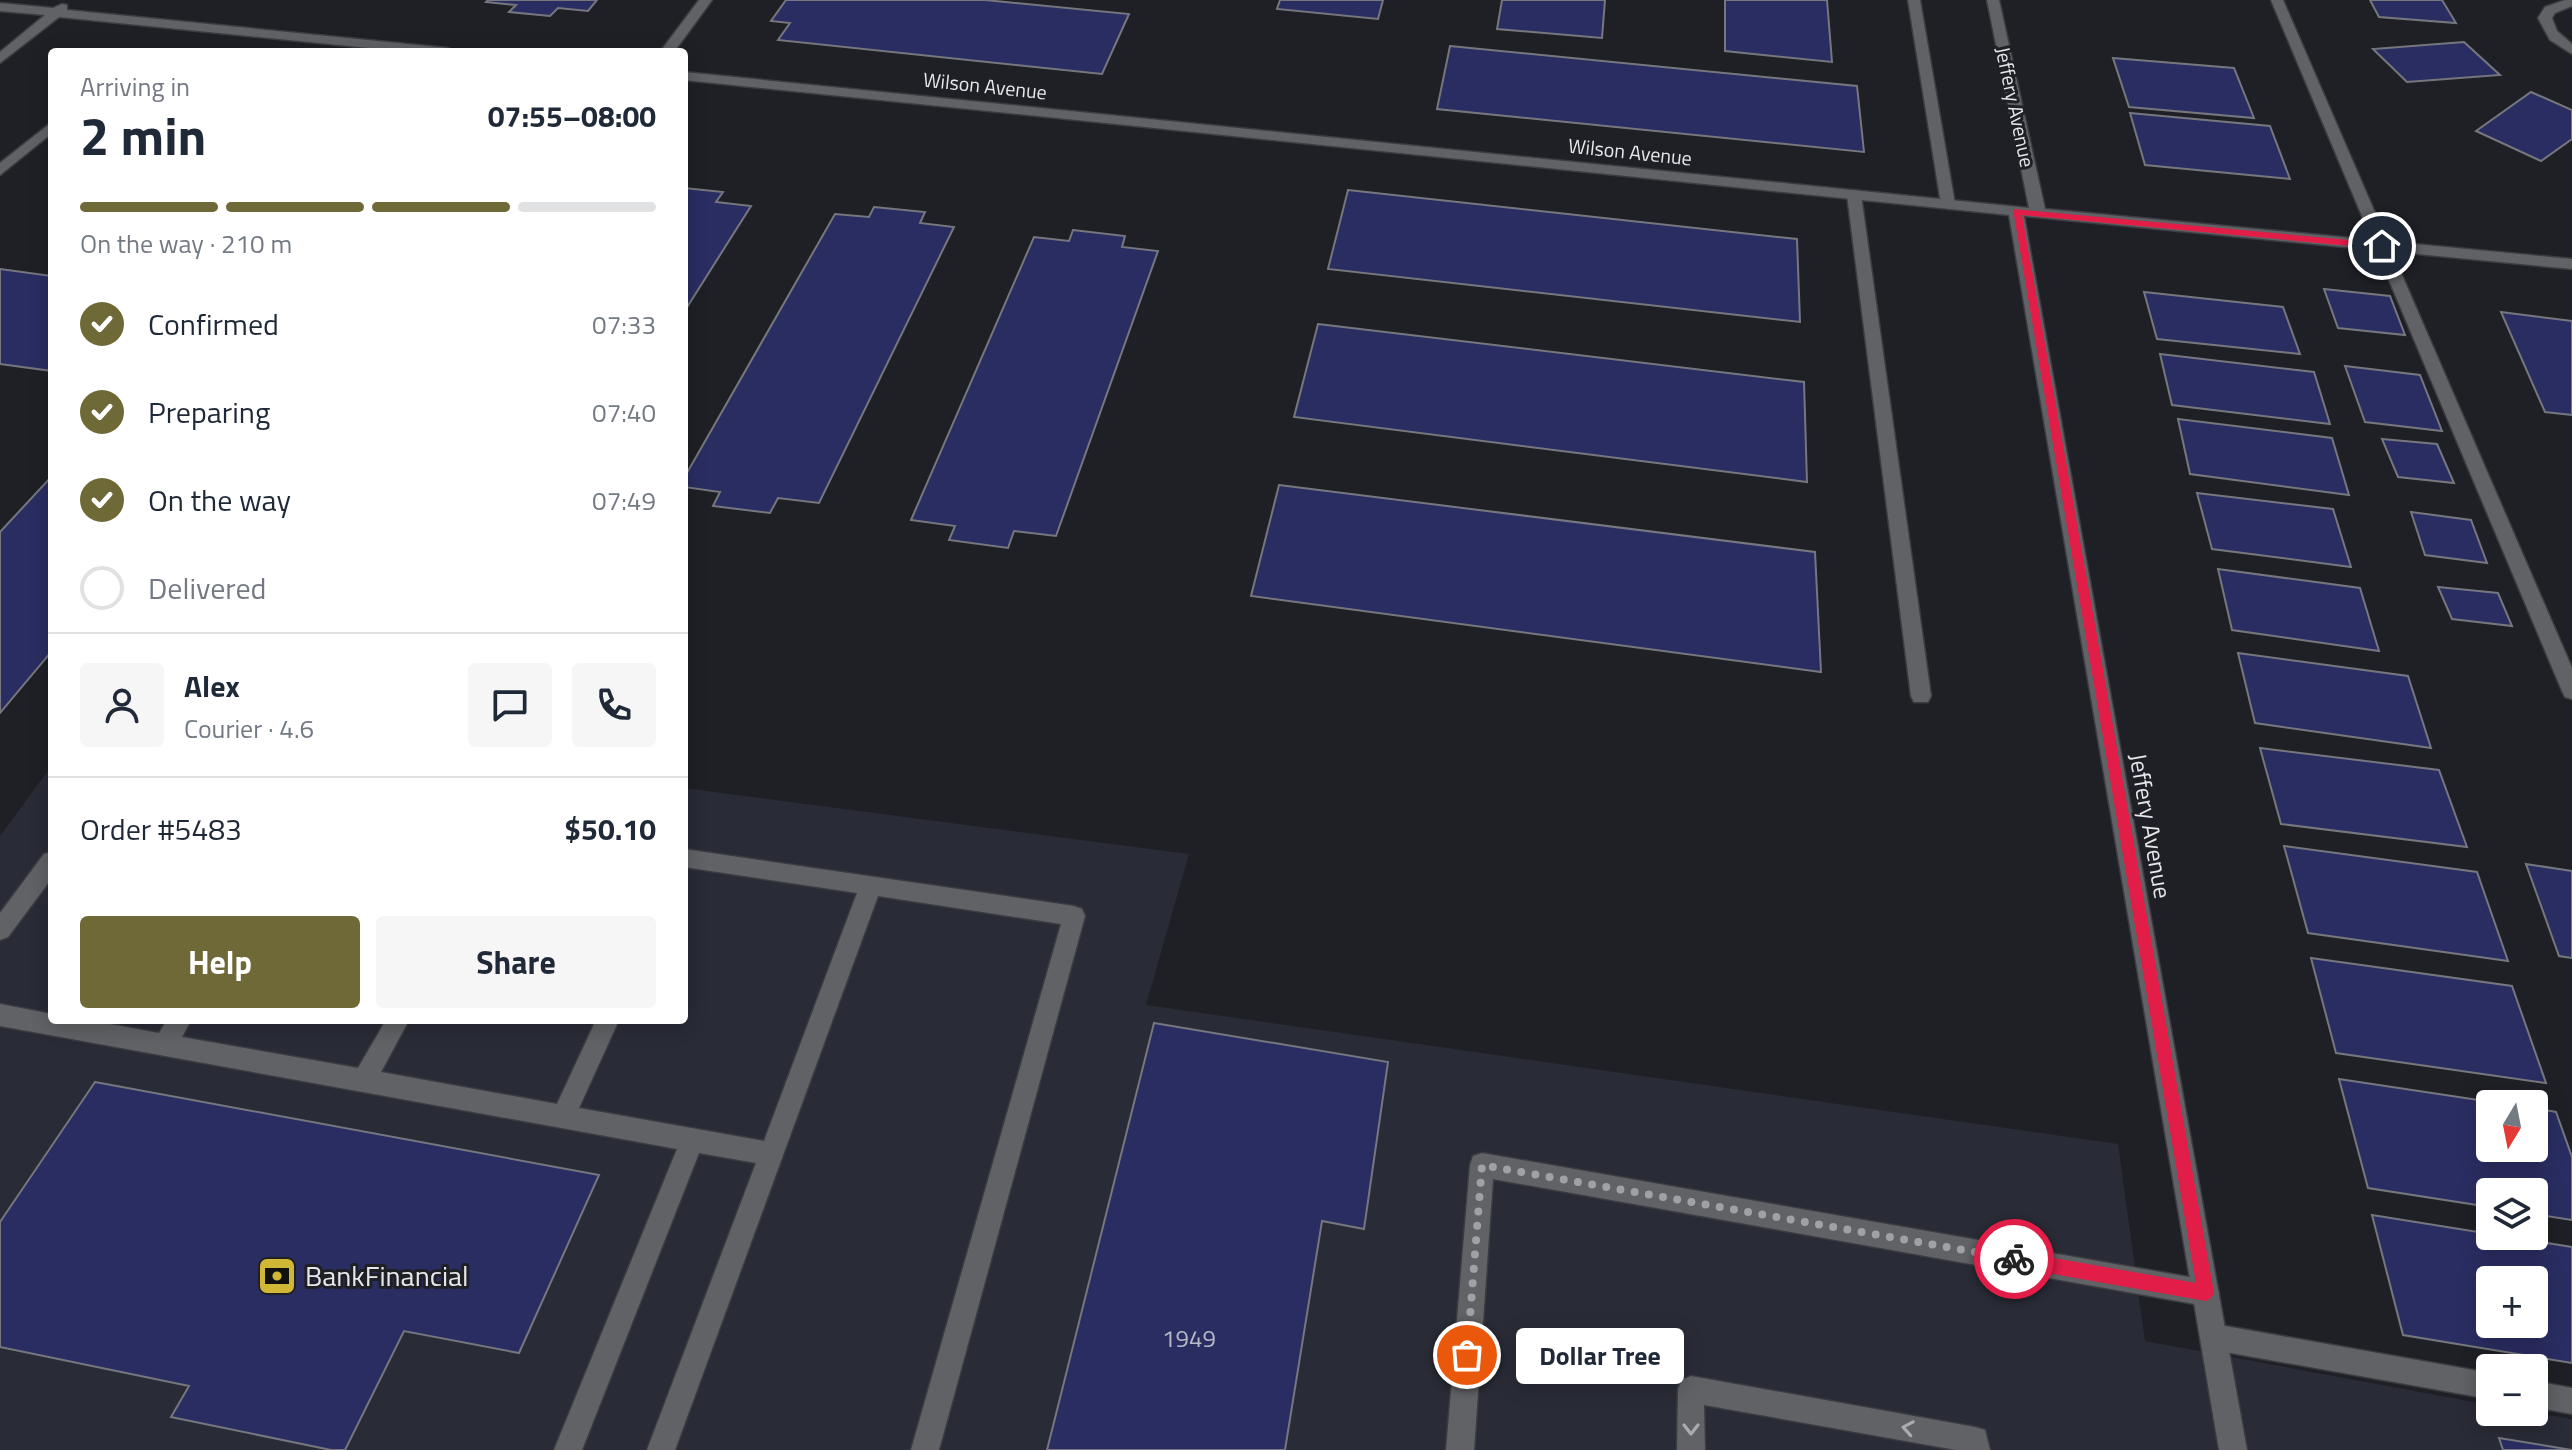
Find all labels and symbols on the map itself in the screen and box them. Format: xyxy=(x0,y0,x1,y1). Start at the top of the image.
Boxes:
street label: Jeffery Avenue xyxy=(1988,44,2043,170)
street label: Wilson Avenue xyxy=(922,64,1048,107)
street label: Wilson Avenue xyxy=(1567,130,1693,173)
pin xyxy=(2348,212,2416,280)
street label: Jeffery Avenue xyxy=(2120,750,2181,901)
north arrow xyxy=(2476,1090,2548,1162)
courier xyxy=(1974,1219,2054,1299)
place label: BankFinancial xyxy=(305,1254,469,1297)
bank icon: BankFinancial xyxy=(256,1255,298,1297)
house number: 1949 xyxy=(1162,1320,1216,1356)
pin xyxy=(1433,1321,1501,1389)
callout: Dollar Tree xyxy=(1515,1327,1683,1383)
one-way arrow xyxy=(1901,1421,1914,1438)
one-way arrow xyxy=(1682,1423,1700,1436)

